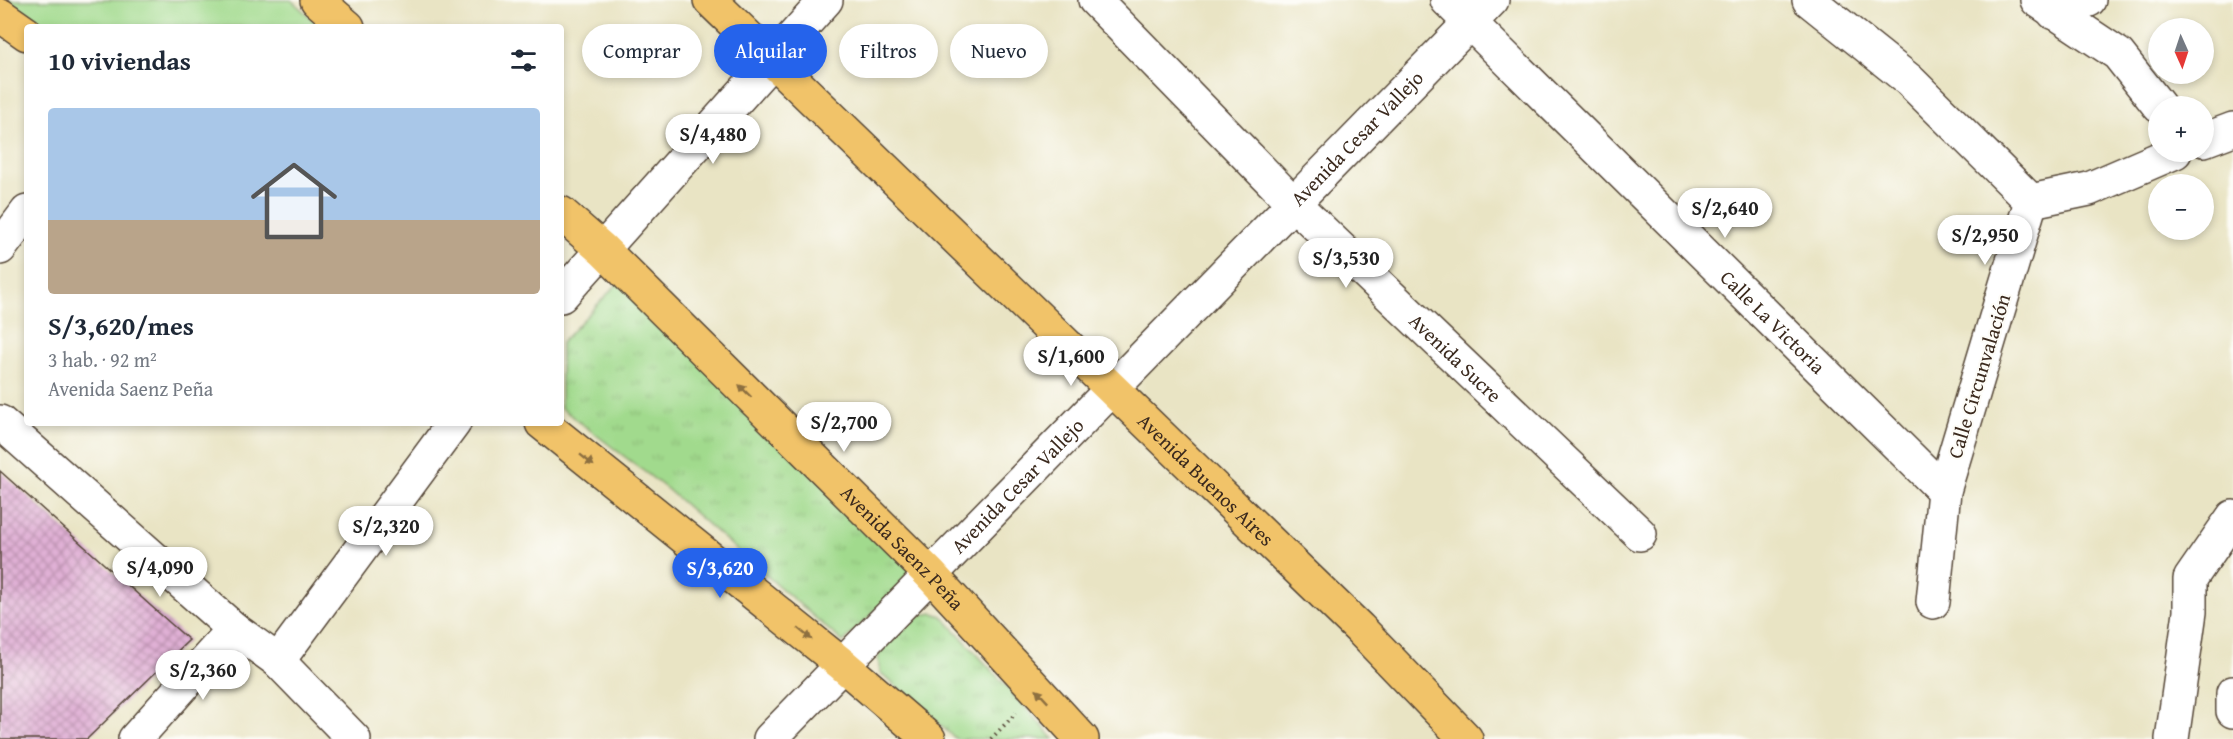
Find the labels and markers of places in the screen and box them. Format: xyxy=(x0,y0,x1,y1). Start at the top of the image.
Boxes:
pin: S/4,480 xyxy=(658,114,768,165)
pin: S/2,640 xyxy=(1670,188,1780,239)
pin: S/2,950 xyxy=(1930,215,2040,266)
pin: S/3,530 xyxy=(1291,238,1401,289)
pin: S/1,600 xyxy=(1016,336,1126,387)
pin: S/2,700 xyxy=(789,402,899,453)
pin: S/2,320 xyxy=(331,506,441,557)
pin: S/4,090 xyxy=(105,547,215,598)
pin: S/3,620 xyxy=(665,548,775,599)
pin: S/2,360 xyxy=(148,650,258,701)

